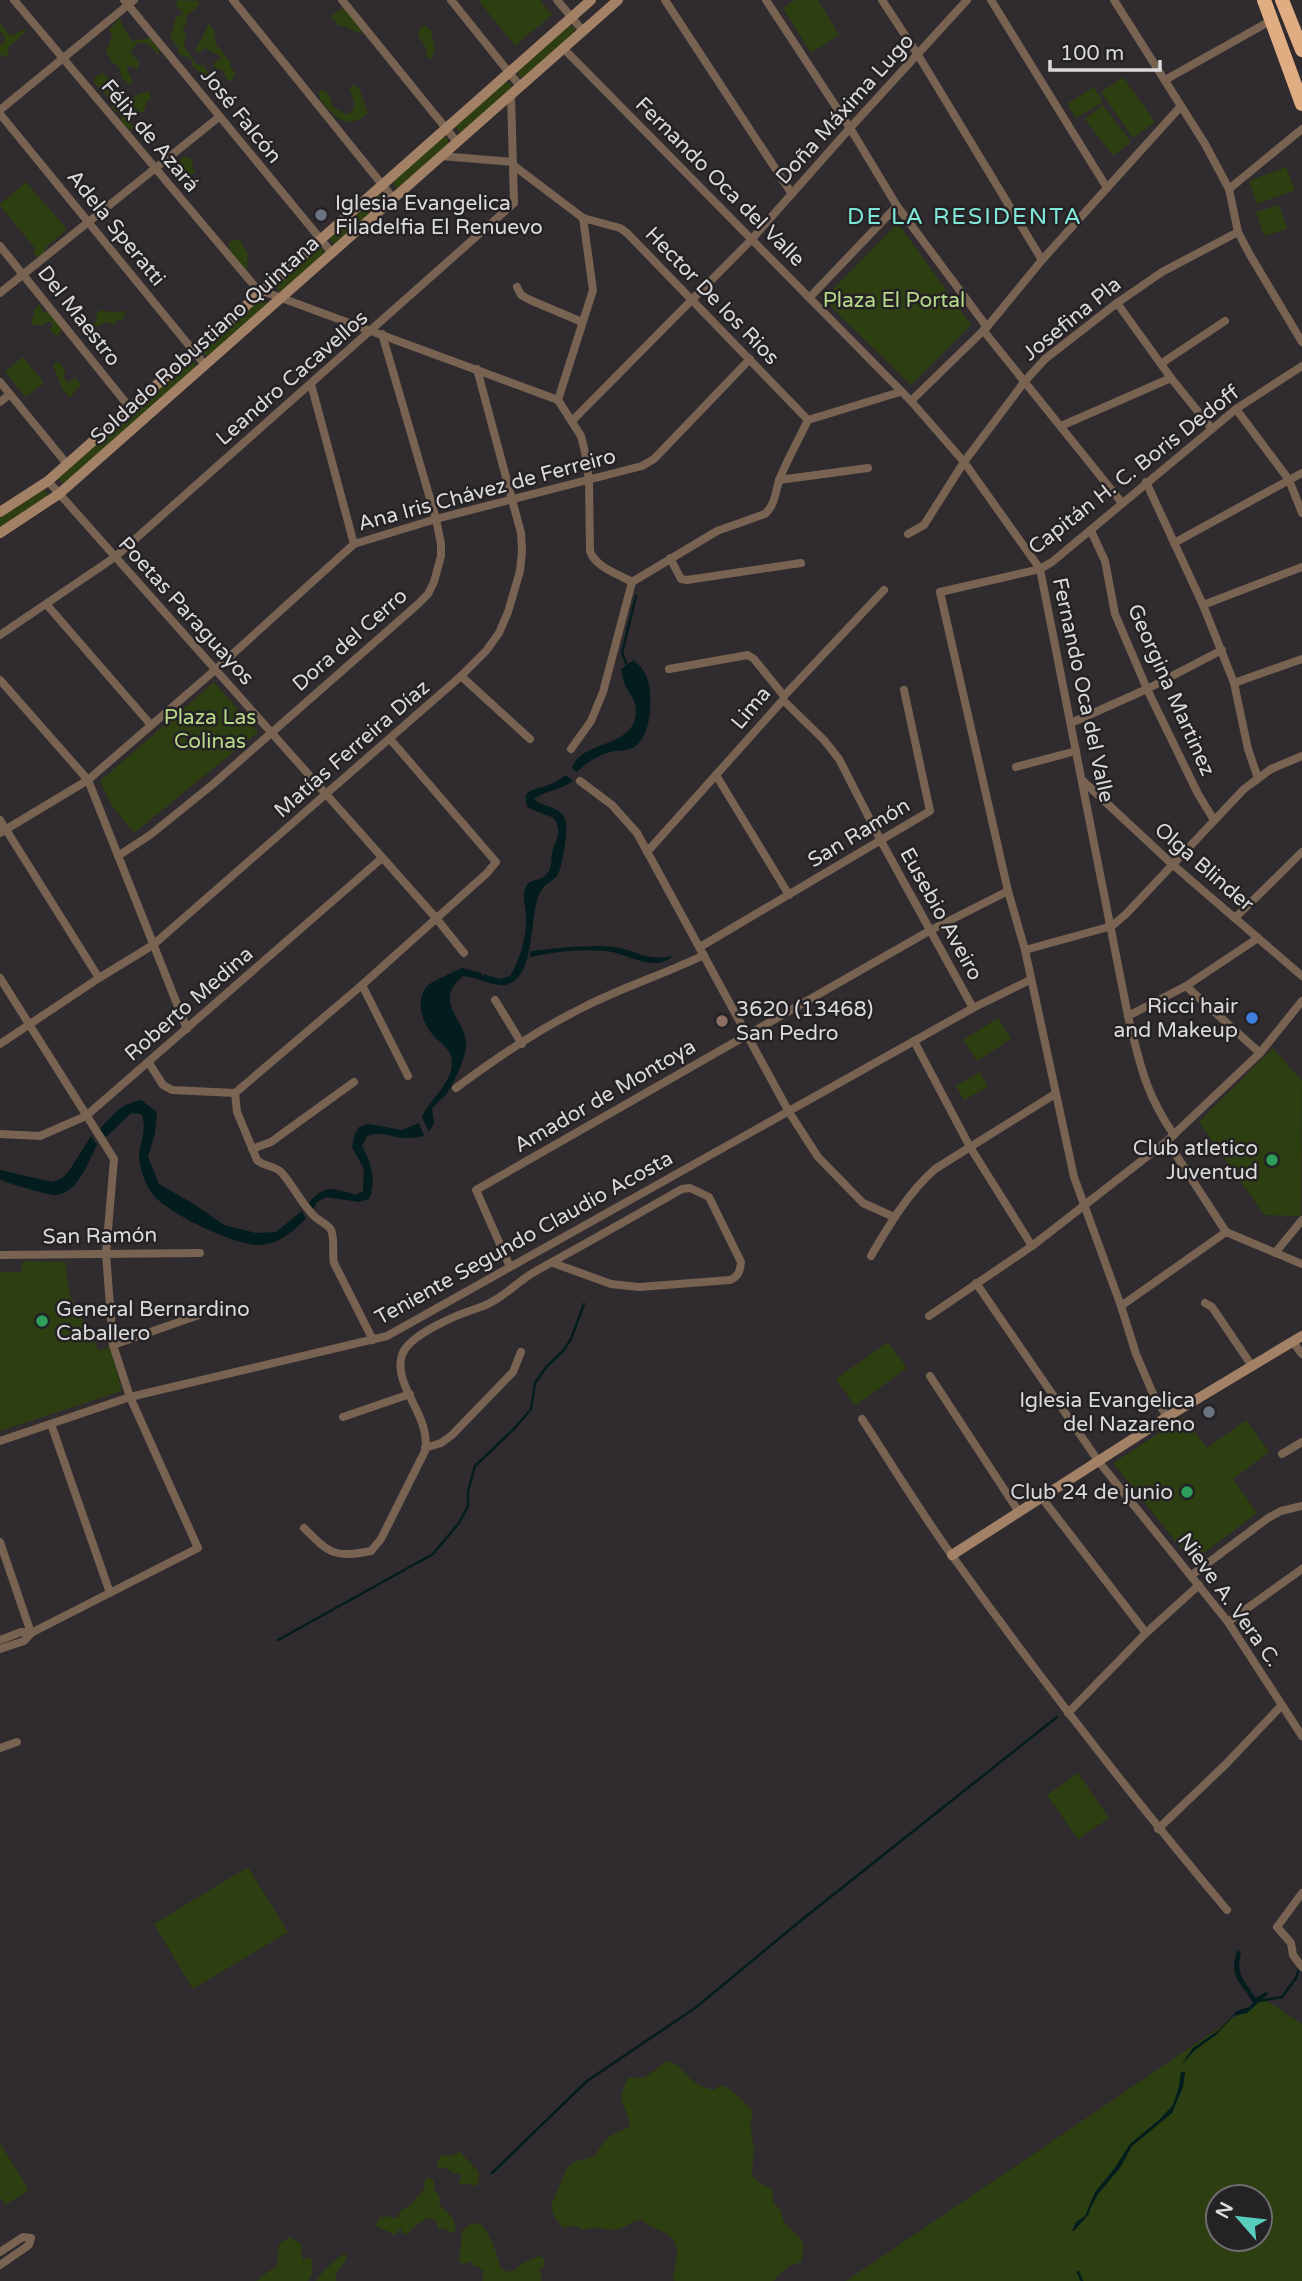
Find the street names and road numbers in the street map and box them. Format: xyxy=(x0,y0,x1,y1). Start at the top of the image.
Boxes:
street label: Doña Máxima Lugo xyxy=(771,28,919,190)
street label: José Falcón xyxy=(195,64,287,168)
street label: Félix de Azará xyxy=(96,75,204,197)
street label: Fernando Oca del Valle xyxy=(630,92,810,272)
street label: Adela Speratti xyxy=(62,165,170,291)
street label: Hector De los Rios xyxy=(640,222,784,370)
street label: Soldado Robustiano Quintana xyxy=(85,231,325,449)
street label: Del Maestro xyxy=(32,261,126,371)
street label: Josefina Pla xyxy=(1018,272,1126,366)
street label: Leandro Cacavellos xyxy=(211,305,373,451)
street label: Capitán H. C. Boris Dedoff xyxy=(1024,379,1245,560)
street label: Ana Iris Chávez de Ferreiro xyxy=(355,444,619,536)
street label: Poetas Paraguayos xyxy=(113,532,259,690)
street label: Fernando Oca del Valle xyxy=(1047,575,1119,805)
street label: Dora del Cerro xyxy=(287,583,413,697)
street label: Georgina Martinez xyxy=(1122,600,1220,780)
street label: Matías Ferreira Díaz xyxy=(269,675,435,823)
street label: Lima xyxy=(726,681,776,735)
street label: San Ramón xyxy=(803,793,915,873)
street label: Olga Blinder xyxy=(1149,817,1259,917)
street label: Eusebio Aveiro xyxy=(894,843,988,985)
street label: Roberto Medina xyxy=(120,941,258,1067)
street label: Amador de Montoya xyxy=(510,1034,700,1158)
street label: Teniente Segundo Claudio Acosta xyxy=(371,1146,677,1330)
street label: San Ramón xyxy=(43,1223,157,1249)
street label: Nieve A. Vera C. xyxy=(1172,1528,1286,1672)

